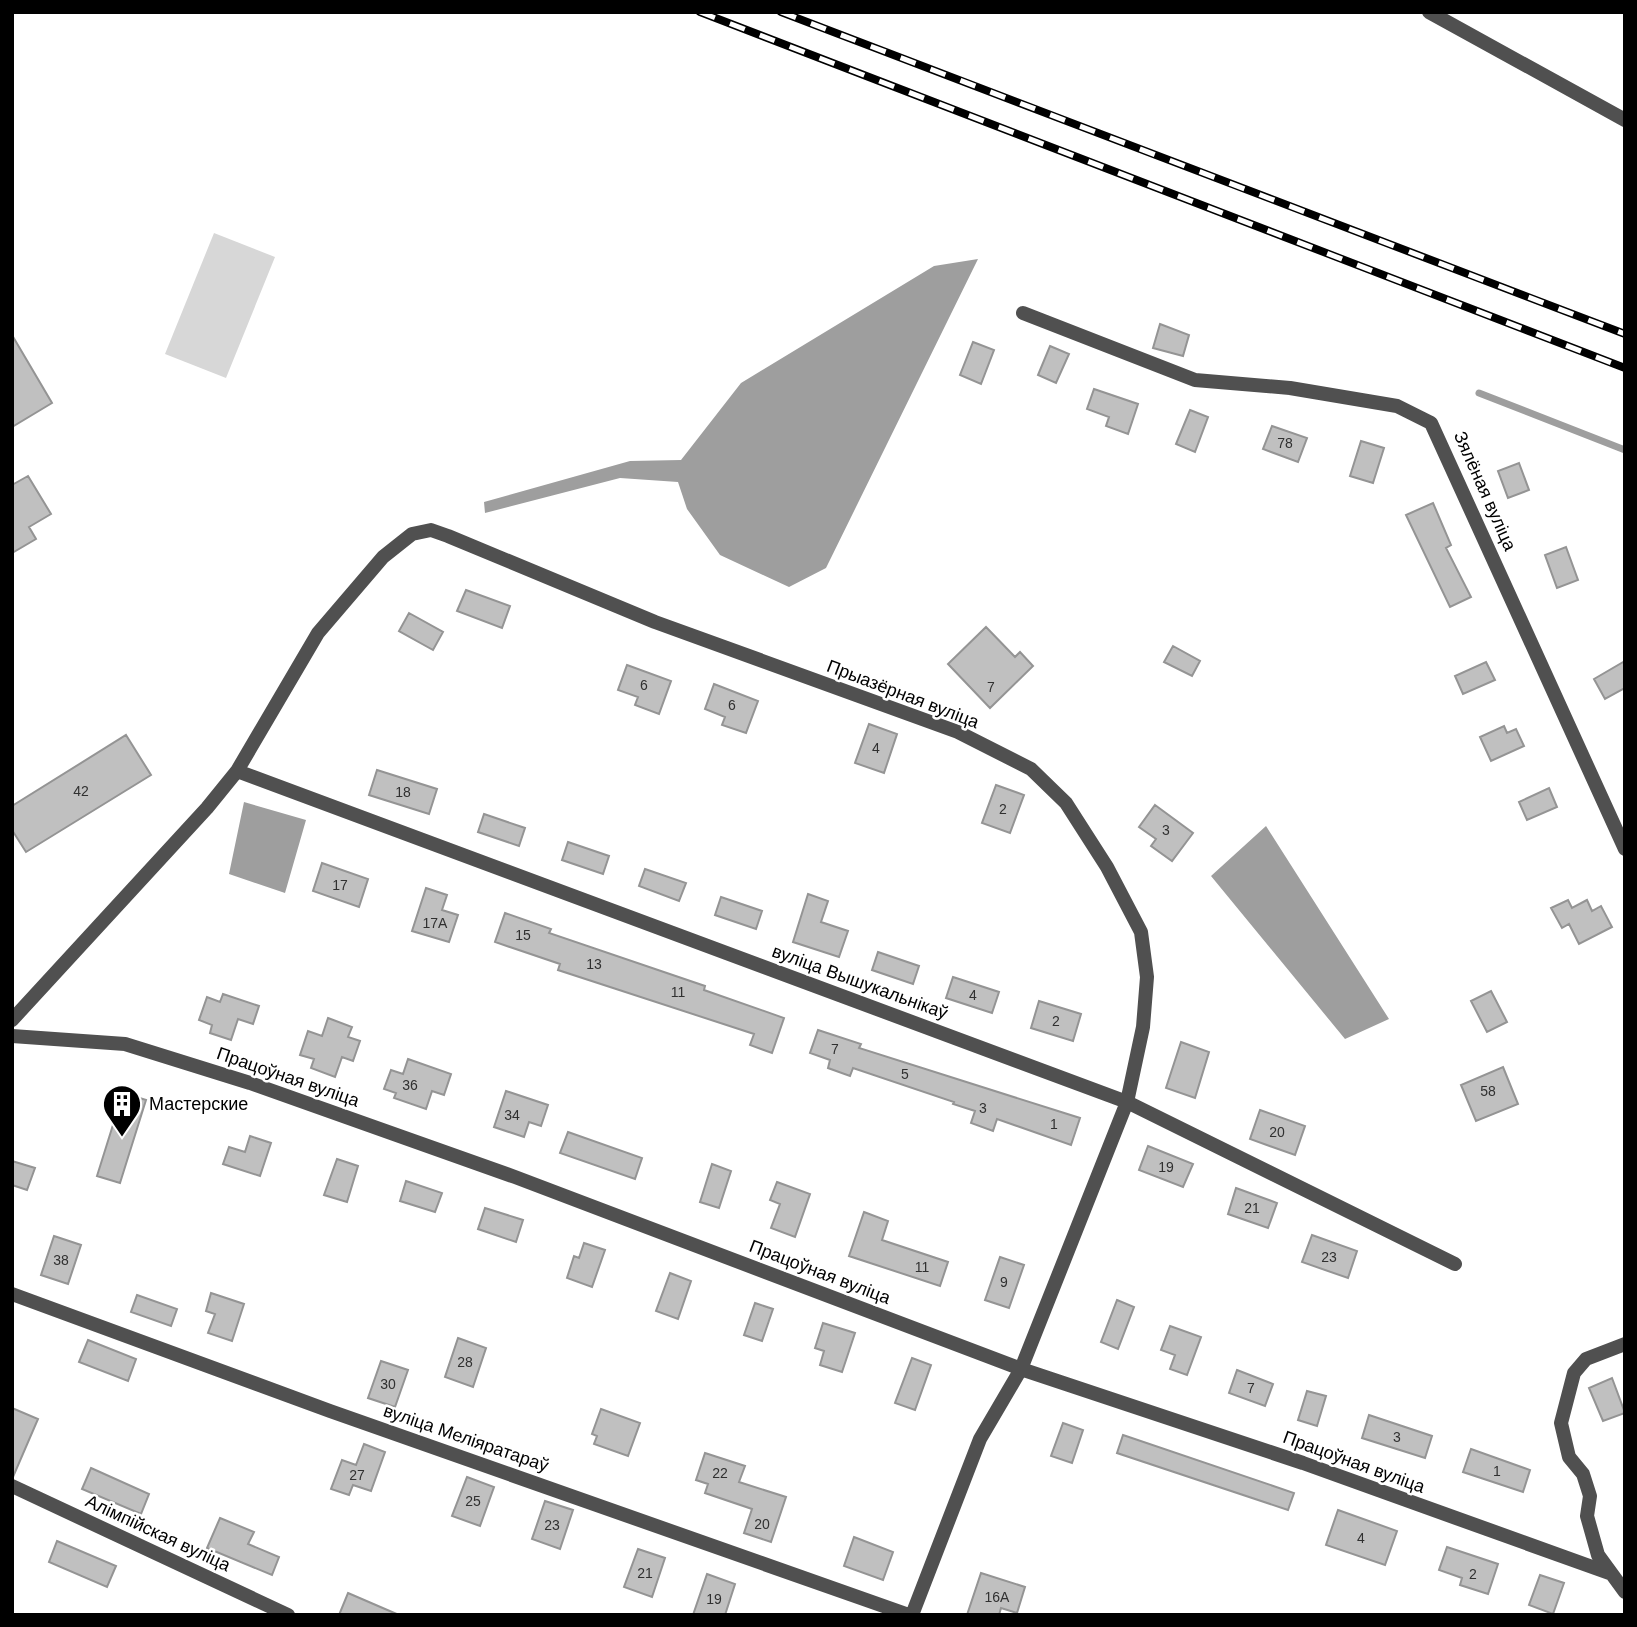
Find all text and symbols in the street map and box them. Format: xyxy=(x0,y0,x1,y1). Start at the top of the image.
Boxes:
street label: Зялёная вуліца xyxy=(1450,428,1521,555)
house number: 78 xyxy=(1277,435,1293,451)
street label: Прыазёрная вуліца xyxy=(824,656,983,733)
house number: 6 xyxy=(640,677,648,693)
house number: 7 xyxy=(987,679,995,695)
house number: 6 xyxy=(728,697,736,713)
house number: 4 xyxy=(872,740,880,756)
house number: 42 xyxy=(73,783,89,799)
house number: 18 xyxy=(395,784,411,800)
house number: 2 xyxy=(999,801,1007,817)
house number: 3 xyxy=(1162,822,1170,838)
house number: 17 xyxy=(332,877,348,893)
house number: 17А xyxy=(423,915,448,931)
house number: 15 xyxy=(515,927,531,943)
street label: вуліца Вышукальнікаў xyxy=(769,941,951,1023)
house number: 13 xyxy=(586,956,602,972)
house number: 11 xyxy=(671,984,685,1000)
house number: 4 xyxy=(969,987,977,1003)
house number: 2 xyxy=(1052,1013,1060,1029)
house number: 7 xyxy=(831,1041,839,1057)
street label: Працоўная вуліца xyxy=(214,1043,363,1111)
house number: 5 xyxy=(901,1066,909,1082)
house number: 36 xyxy=(402,1077,418,1093)
building icon: Мастерские xyxy=(101,1083,143,1138)
house number: 58 xyxy=(1480,1083,1496,1099)
place label: Мастерские xyxy=(149,1094,248,1114)
house number: 3 xyxy=(979,1100,987,1116)
house number: 34 xyxy=(504,1107,520,1123)
house number: 1 xyxy=(1050,1116,1058,1132)
house number: 20 xyxy=(1269,1124,1285,1140)
house number: 19 xyxy=(1158,1159,1174,1175)
house number: 21 xyxy=(1244,1200,1260,1216)
street label: Працоўная вуліца xyxy=(747,1236,894,1308)
house number: 23 xyxy=(1321,1249,1337,1265)
house number: 38 xyxy=(53,1252,69,1268)
house number: 11 xyxy=(915,1259,929,1275)
house number: 9 xyxy=(1000,1274,1008,1290)
house number: 28 xyxy=(457,1354,473,1370)
house number: 30 xyxy=(380,1376,396,1392)
house number: 7 xyxy=(1247,1380,1255,1396)
street label: вуліца Меліяратараў xyxy=(381,1400,551,1476)
street label: Працоўная вуліца xyxy=(1280,1427,1429,1497)
house number: 3 xyxy=(1393,1429,1401,1445)
house number: 1 xyxy=(1493,1463,1501,1479)
house number: 22 xyxy=(712,1465,728,1481)
house number: 27 xyxy=(349,1467,365,1483)
street label: Алімпійская вуліца xyxy=(82,1491,234,1576)
house number: 25 xyxy=(465,1493,481,1509)
house number: 20 xyxy=(754,1516,770,1532)
house number: 23 xyxy=(544,1517,560,1533)
house number: 4 xyxy=(1357,1530,1365,1546)
house number: 21 xyxy=(637,1565,653,1581)
house number: 2 xyxy=(1469,1566,1477,1582)
house number: 16А xyxy=(985,1589,1010,1605)
house number: 19 xyxy=(706,1591,722,1607)

